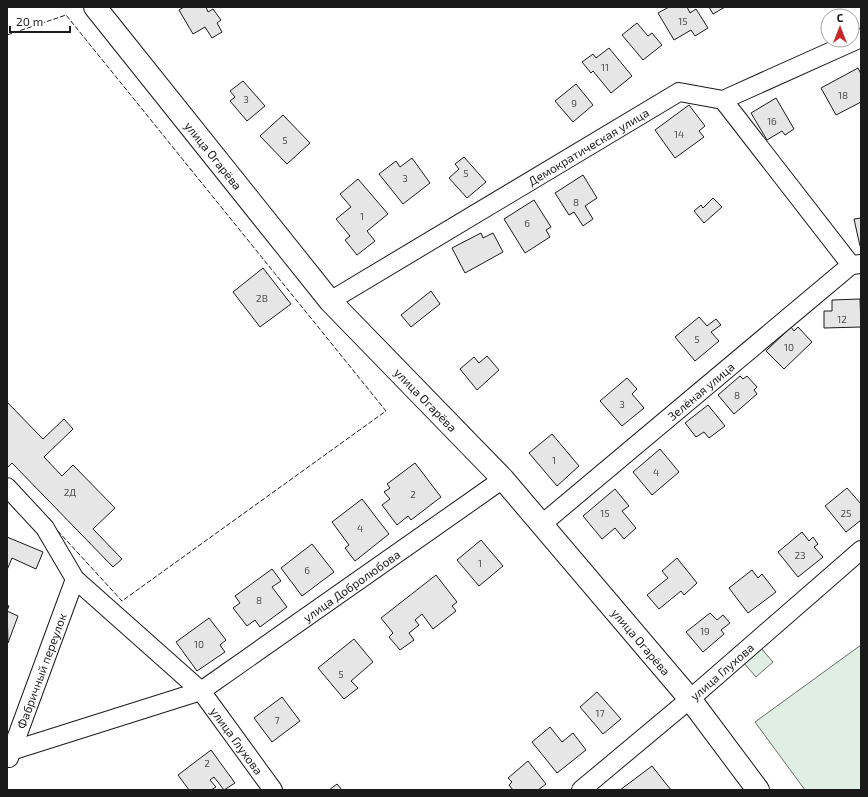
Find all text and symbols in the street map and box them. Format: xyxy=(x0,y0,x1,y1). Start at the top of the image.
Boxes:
scale bar xyxy=(10,8,70,34)
north arrow xyxy=(820,8,860,48)
text: С xyxy=(837,11,844,24)
text: 20 m xyxy=(16,14,43,28)
house number: 15 xyxy=(678,15,688,27)
house number: 11 xyxy=(601,61,609,73)
house number: 18 xyxy=(838,89,848,101)
house number: 3 xyxy=(243,93,249,105)
house number: 9 xyxy=(571,97,577,109)
street label: Демократическая улица xyxy=(525,105,651,188)
house number: 16 xyxy=(767,115,777,127)
street label: улица Огарёва xyxy=(181,119,245,192)
house number: 14 xyxy=(674,128,684,140)
house number: 5 xyxy=(282,134,288,146)
house number: 5 xyxy=(463,167,469,179)
house number: 3 xyxy=(402,172,408,184)
house number: 8 xyxy=(573,196,579,208)
house number: 1 xyxy=(360,210,364,222)
house number: 6 xyxy=(524,217,530,229)
house number: 2В xyxy=(256,292,268,304)
house number: 12 xyxy=(837,313,847,325)
house number: 5 xyxy=(694,333,700,345)
house number: 10 xyxy=(784,341,794,353)
street label: Зелёная улица xyxy=(664,359,737,423)
street label: улица Огарёва xyxy=(391,365,460,434)
house number: 8 xyxy=(734,389,740,401)
house number: 3 xyxy=(619,398,625,410)
house number: 1 xyxy=(552,454,556,466)
house number: 4 xyxy=(653,466,659,478)
house number: 2Д xyxy=(64,486,76,498)
house number: 2 xyxy=(410,488,416,500)
house number: 15 xyxy=(600,507,610,519)
house number: 25 xyxy=(841,507,851,519)
house number: 4 xyxy=(357,522,363,534)
street label: улица Добролюбова xyxy=(300,547,403,625)
house number: 23 xyxy=(794,549,806,561)
house number: 1 xyxy=(478,557,482,569)
house number: 6 xyxy=(304,564,310,576)
house number: 8 xyxy=(256,594,262,606)
street label: улица Огарёва xyxy=(608,605,673,678)
street label: Фабричный переулок xyxy=(13,611,69,730)
house number: 19 xyxy=(700,625,710,637)
house number: 10 xyxy=(194,638,204,650)
street label: улица Глухова xyxy=(687,640,756,704)
house number: 5 xyxy=(338,668,344,680)
street label: улица Глухова xyxy=(207,704,266,777)
house number: 17 xyxy=(595,707,605,719)
house number: 7 xyxy=(274,714,280,726)
house number: 2 xyxy=(204,757,210,769)

